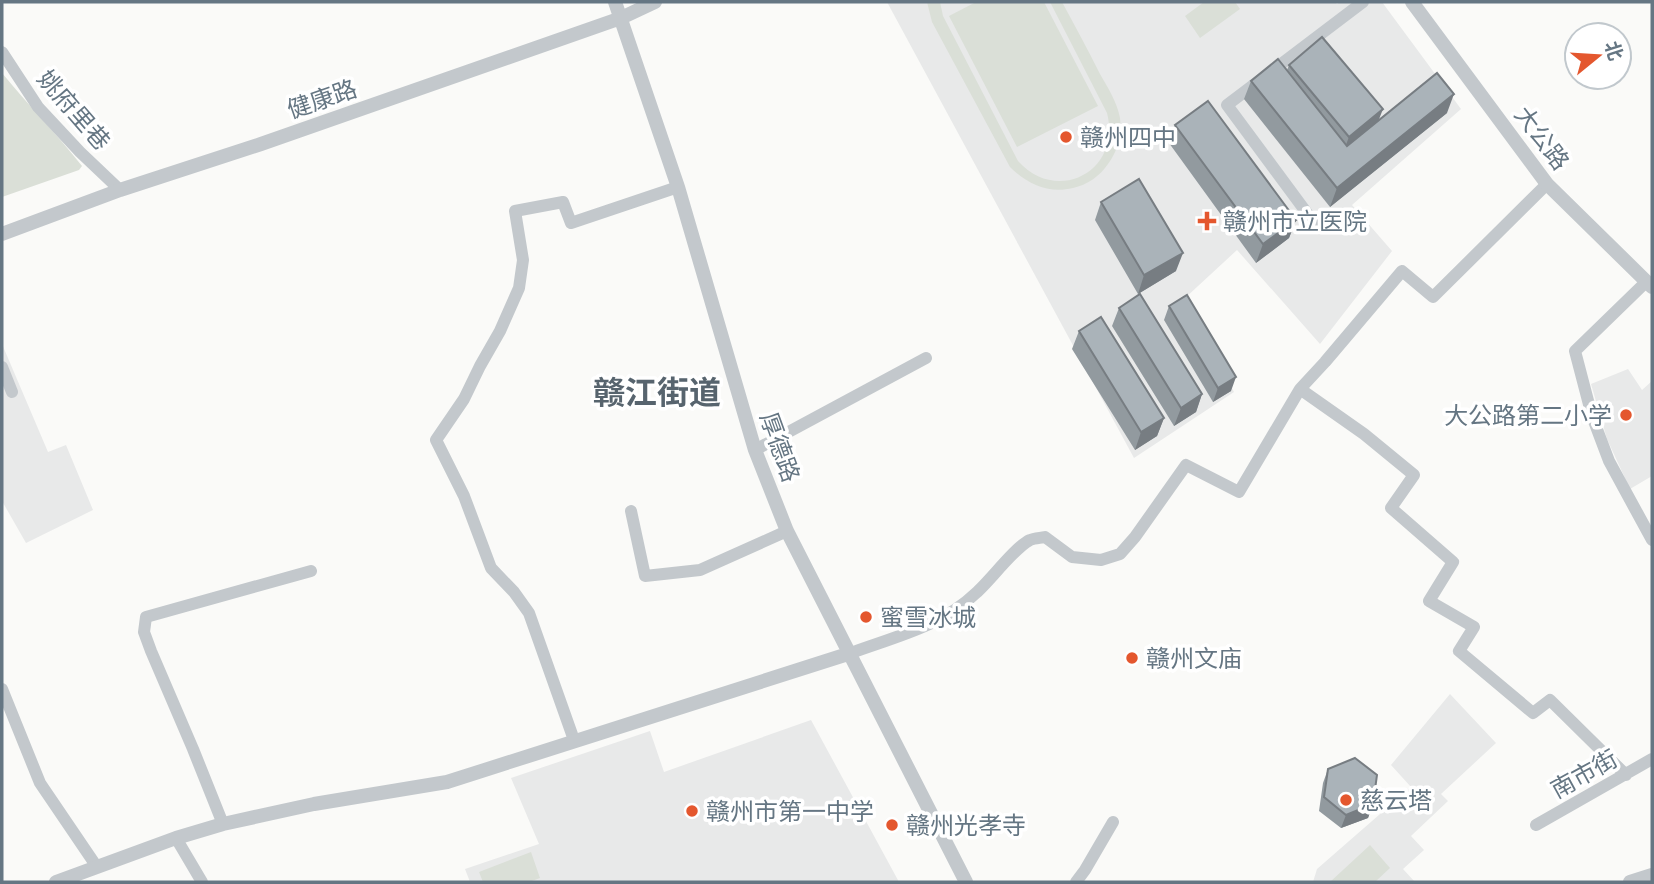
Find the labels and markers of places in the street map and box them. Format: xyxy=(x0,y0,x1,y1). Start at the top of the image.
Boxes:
place label: 赣州四中 xyxy=(1080,124,1176,151)
marker: 赣州四中 xyxy=(1058,129,1074,145)
place label: 赣州市立医院 xyxy=(1223,208,1367,235)
marker: 赣州市立医院 xyxy=(1197,211,1217,231)
place label: 大公路第二小学 xyxy=(1444,402,1612,429)
marker: 大公路第二小学 xyxy=(1618,407,1634,423)
place label: 蜜雪冰城 xyxy=(880,604,976,631)
marker: 蜜雪冰城 xyxy=(858,609,874,625)
place label: 赣州文庙 xyxy=(1146,645,1242,672)
marker: 赣州文庙 xyxy=(1124,650,1140,666)
place label: 慈云塔 xyxy=(1360,787,1432,814)
marker: 慈云塔 xyxy=(1338,792,1354,808)
place label: 赣州市第一中学 xyxy=(706,798,874,825)
marker: 赣州市第一中学 xyxy=(684,803,700,819)
place label: 赣州光孝寺 xyxy=(906,812,1026,839)
marker: 赣州光孝寺 xyxy=(884,817,900,833)

